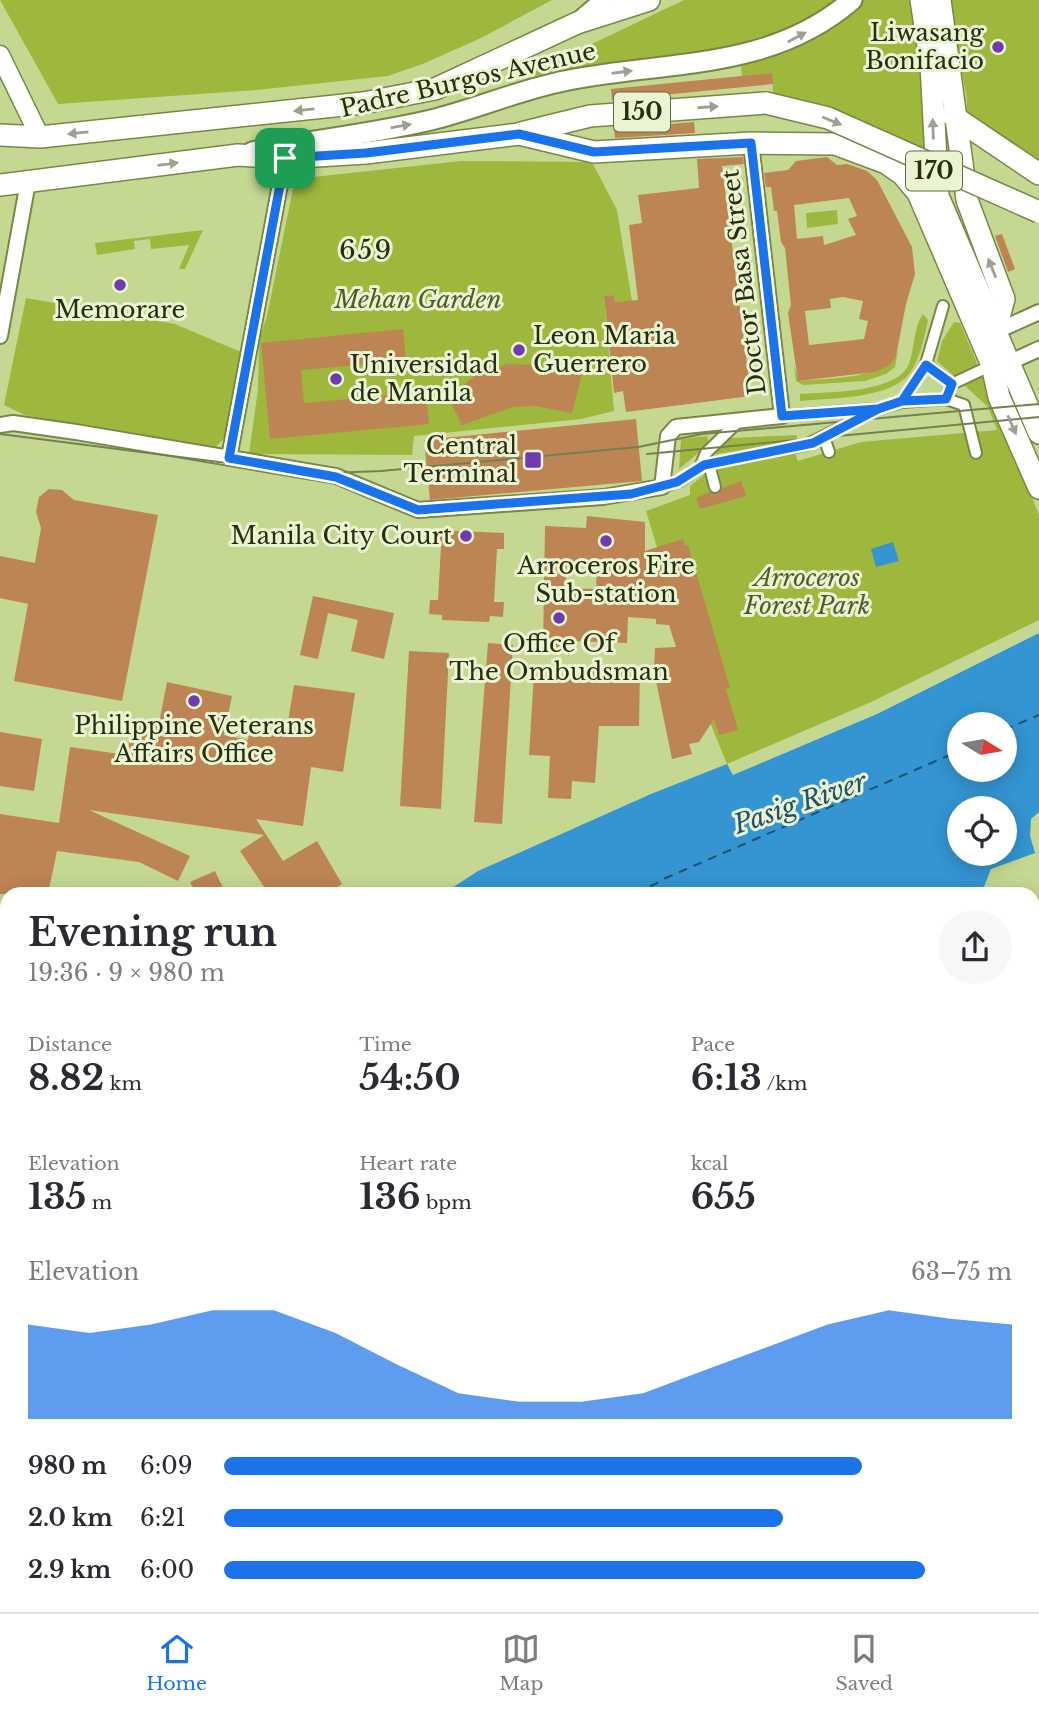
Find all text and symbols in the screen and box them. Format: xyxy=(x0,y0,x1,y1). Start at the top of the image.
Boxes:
place label: Liwasang Bonifacio xyxy=(865,18,985,75)
one-way arrow xyxy=(787,31,807,42)
street label: Padre Burgos Avenue xyxy=(337,36,599,123)
marker: Liwasang Bonifacio xyxy=(990,39,1006,55)
one-way arrow xyxy=(611,67,633,78)
road number: 150 xyxy=(614,92,670,132)
one-way arrow xyxy=(697,101,719,112)
one-way arrow xyxy=(293,104,315,115)
one-way arrow xyxy=(822,115,843,126)
one-way arrow xyxy=(927,117,939,139)
one-way arrow xyxy=(390,121,412,132)
one-way arrow xyxy=(67,128,89,139)
pin xyxy=(255,128,315,188)
icon: arrive xyxy=(266,139,304,177)
road number: 170 xyxy=(906,152,962,190)
one-way arrow xyxy=(157,158,179,169)
street label: Doctor Basa Street xyxy=(715,168,772,396)
district label: 659 xyxy=(339,234,393,266)
one-way arrow xyxy=(986,257,997,278)
marker: Memorare xyxy=(112,277,128,293)
park label: Mehan Garden xyxy=(334,285,501,314)
place label: Memorare xyxy=(55,295,185,324)
place label: Leon Maria Guerrero xyxy=(533,321,676,378)
marker: Leon Maria Guerrero xyxy=(511,342,527,358)
place label: Universidad de Manila xyxy=(350,350,499,407)
marker: Universidad de Manila xyxy=(328,371,344,387)
one-way arrow xyxy=(1006,415,1017,436)
place label: Central Terminal xyxy=(404,431,517,488)
marker: Central Terminal xyxy=(523,450,543,470)
place label: Manila City Court xyxy=(231,521,452,550)
marker: Manila City Court xyxy=(458,528,474,544)
marker: Arroceros Fire Sub-station xyxy=(598,533,614,549)
place label: Arroceros Fire Sub-station xyxy=(516,551,695,608)
park label: Arroceros Forest Park xyxy=(743,563,870,620)
marker: Office Of The Ombudsman xyxy=(551,610,567,626)
place label: Office Of The Ombudsman xyxy=(449,629,669,686)
marker: Philippine Veterans Affairs Office xyxy=(186,693,202,709)
place label: Philippine Veterans Affairs Office xyxy=(74,711,314,768)
north arrow xyxy=(947,712,1017,782)
map controls xyxy=(947,712,1017,866)
water label: Pasig River xyxy=(728,765,872,841)
button: locate xyxy=(947,796,1017,866)
text: Evening run xyxy=(28,909,277,956)
button: share xyxy=(938,910,1012,984)
text: 19:36 · 9 × 980 m xyxy=(28,959,225,987)
text: Distance xyxy=(28,1033,112,1056)
text: Time xyxy=(359,1033,412,1056)
text: Pace xyxy=(691,1033,735,1056)
text: 8.82 xyxy=(28,1056,104,1099)
text: 54:50 xyxy=(359,1056,461,1099)
text: 6:13 xyxy=(691,1056,762,1099)
text: km xyxy=(104,1072,142,1095)
text: /km xyxy=(762,1072,807,1095)
text: Elevation xyxy=(28,1152,120,1175)
text: Heart rate xyxy=(359,1152,457,1175)
text: kcal xyxy=(691,1152,729,1175)
text: 135 xyxy=(28,1175,86,1218)
text: 136 xyxy=(359,1175,420,1218)
text: 655 xyxy=(691,1175,756,1218)
text: m xyxy=(86,1191,112,1214)
text: bpm xyxy=(420,1191,472,1214)
text: Elevation xyxy=(28,1258,139,1286)
text: 63–75 m xyxy=(911,1258,1012,1286)
text: 980 m xyxy=(28,1452,107,1480)
text: 6:09 xyxy=(140,1452,193,1480)
text: 2.0 km xyxy=(28,1504,113,1532)
text: 6:21 xyxy=(140,1504,186,1532)
text: 2.9 km xyxy=(28,1556,111,1584)
text: 6:00 xyxy=(140,1556,194,1584)
tab: Home xyxy=(146,1630,207,1695)
tab: Map xyxy=(499,1630,543,1695)
tab: Saved xyxy=(836,1630,893,1695)

